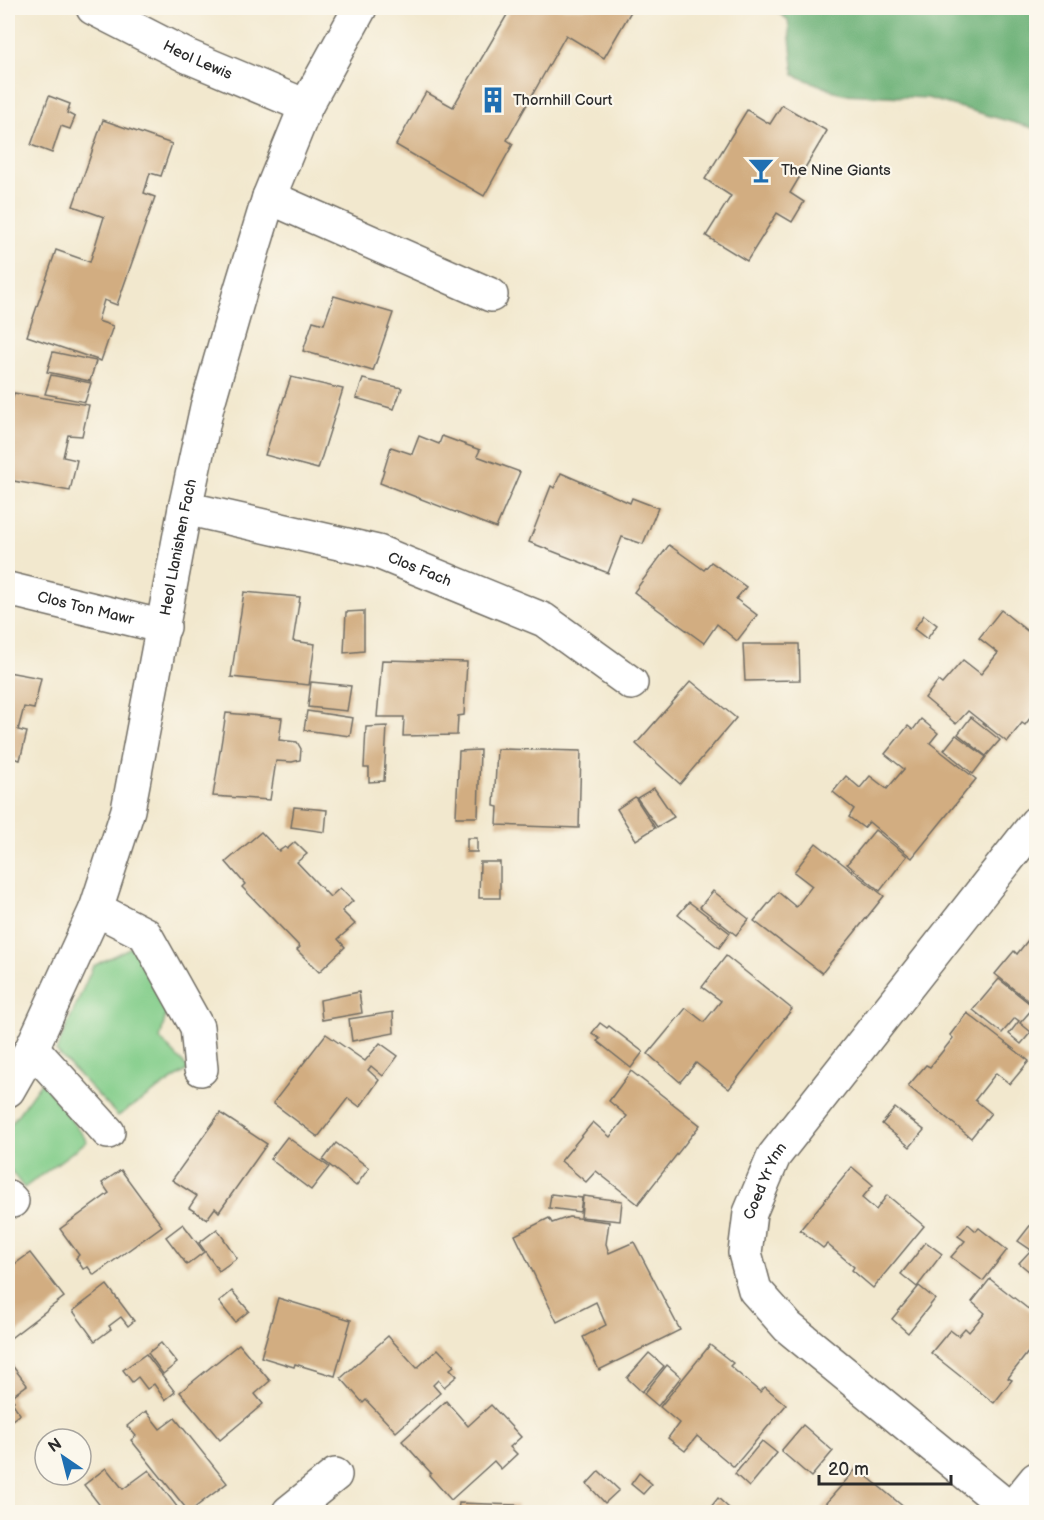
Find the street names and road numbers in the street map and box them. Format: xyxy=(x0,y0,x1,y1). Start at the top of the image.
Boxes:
street label: Heol Lewis xyxy=(160,36,236,84)
street label: Heol Llanishen Fach xyxy=(155,477,201,617)
street label: Clos Fach xyxy=(385,548,454,591)
street label: Clos Ton Mawr xyxy=(35,587,137,629)
street label: Coed Yr Ynn xyxy=(740,1138,791,1220)

